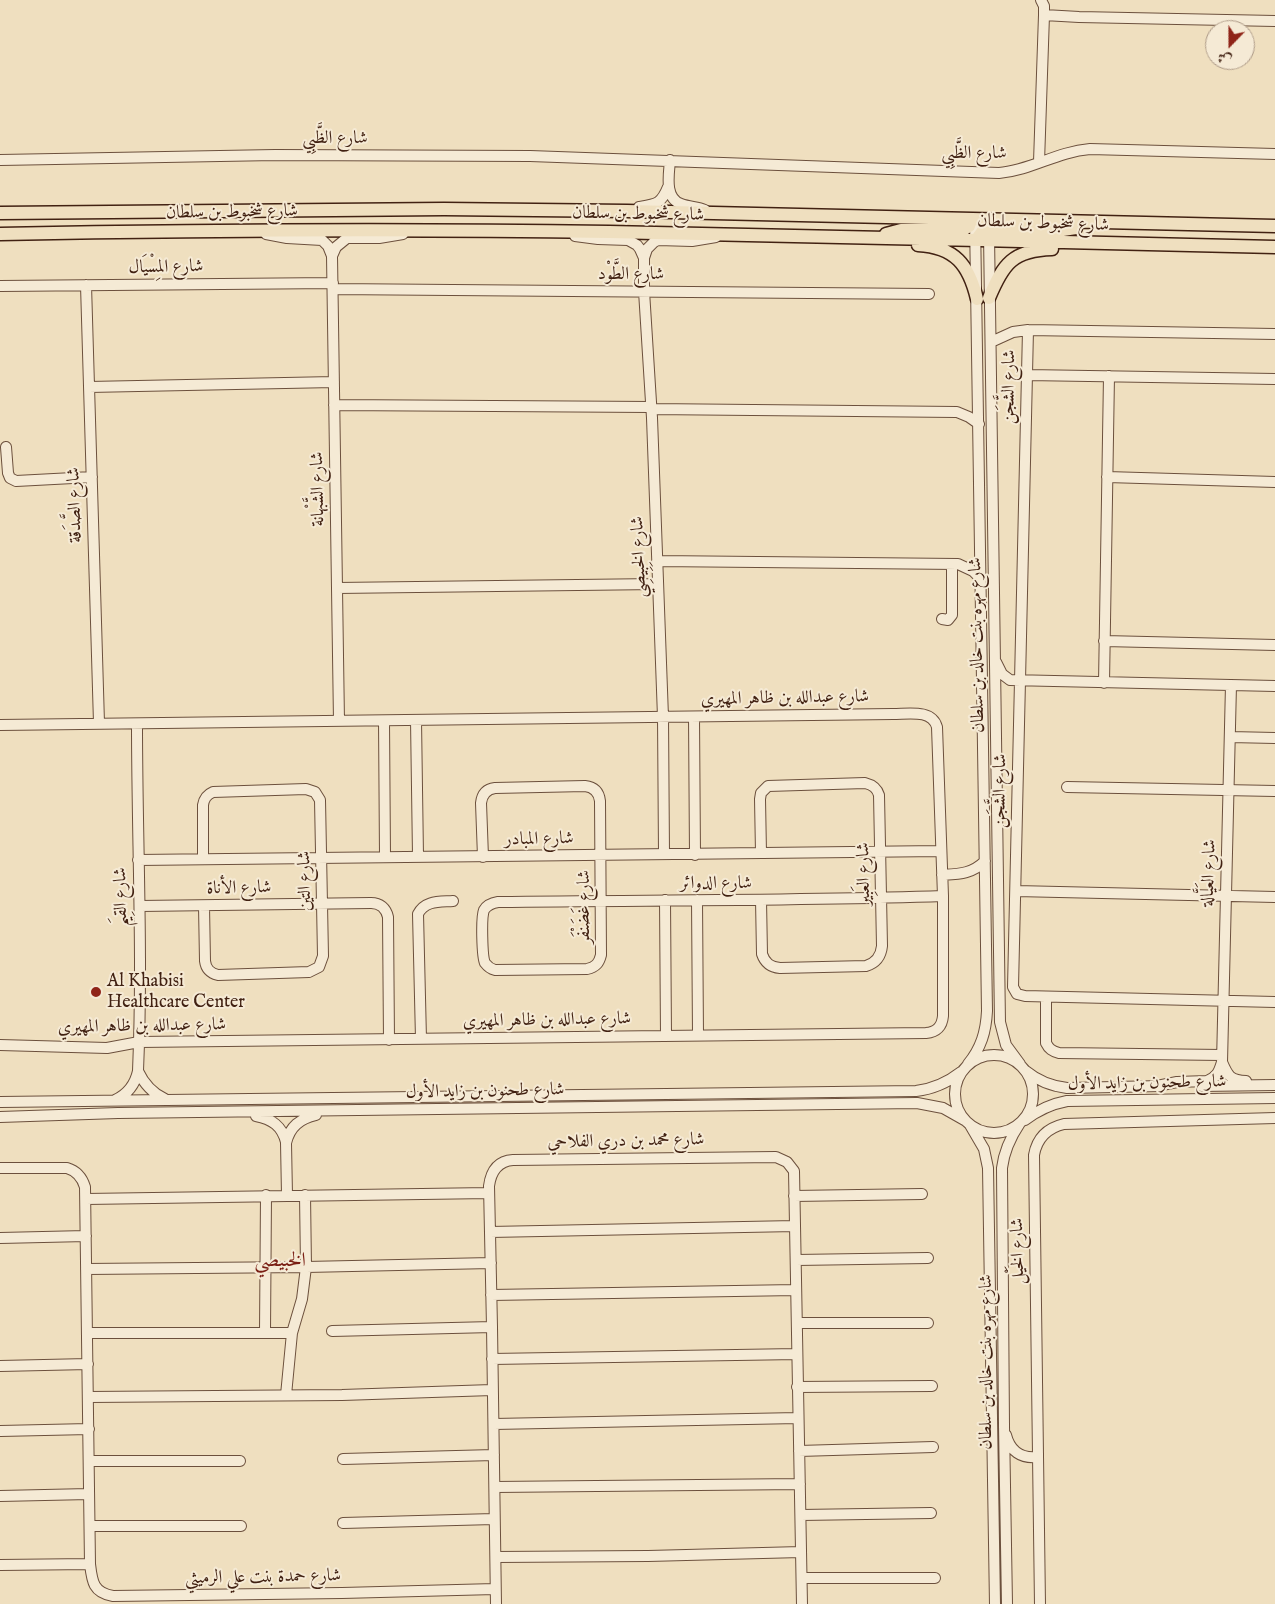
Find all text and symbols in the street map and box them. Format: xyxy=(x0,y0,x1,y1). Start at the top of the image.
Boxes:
north arrow xyxy=(1205,20,1255,70)
text: ش xyxy=(1215,47,1235,69)
street label: شارع الظَّبِي xyxy=(302,128,368,150)
street label: شارع الظَّبِي xyxy=(941,143,1007,165)
street label: شارع شخبوط بن سلطان xyxy=(166,201,298,225)
street label: شارع شخبوط بن سلطان xyxy=(572,203,704,227)
street label: شارع شخبوط بن سلطان xyxy=(977,211,1109,237)
street label: شارع المِسْيَال xyxy=(128,257,204,279)
street label: شارع الطَّوْد xyxy=(598,264,664,286)
street label: شارع الشَّجَن xyxy=(999,350,1021,424)
street label: شارع الشَّبْهانة xyxy=(308,451,330,527)
street label: شارع الصَّدَقة xyxy=(64,467,88,543)
street label: شارع الخِبِيصِي xyxy=(628,516,652,598)
street label: شارع مهره بنت خالد بن سلطان xyxy=(966,557,990,733)
street label: شارع عبدالله بن ظاهر المهيري xyxy=(701,687,869,711)
street label: شارع الشَّجَن xyxy=(990,754,1012,828)
street label: شارع المبادر xyxy=(504,829,574,851)
street label: شارع العَيَّالة xyxy=(1198,839,1222,907)
street label: شارع العَبِير xyxy=(854,842,876,906)
street label: شارع التين xyxy=(295,851,317,911)
street label: شارع القِيَم xyxy=(111,867,133,927)
street label: شارع غَضَنْفَر xyxy=(574,870,596,944)
street label: شارع الدوائر xyxy=(680,873,752,895)
street label: شارع الأناة xyxy=(206,878,272,900)
place label: Al Khabisi Healthcare Center xyxy=(107,971,245,1014)
marker: Al Khabisi Healthcare Center xyxy=(89,985,103,999)
street label: شارع عبدالله بن ظاهر المهيري xyxy=(463,1009,631,1033)
street label: شارع عبدالله بن ظاهر المهيري xyxy=(58,1015,226,1039)
street label: شارع طحنون بن زايد الأول xyxy=(1067,1072,1227,1096)
street label: شارع طحنون بن زايد الأول xyxy=(405,1080,565,1104)
street label: شارع محمد بن دري الفلاحي xyxy=(547,1130,705,1154)
street label: شارع الخَيْل xyxy=(1008,1218,1030,1284)
district label: الخبيصي xyxy=(254,1250,306,1274)
street label: شارع مهره بنت خالد بن سلطان xyxy=(976,1274,998,1450)
street label: شارع حمدة بنت علي الرميثي xyxy=(185,1566,341,1590)

